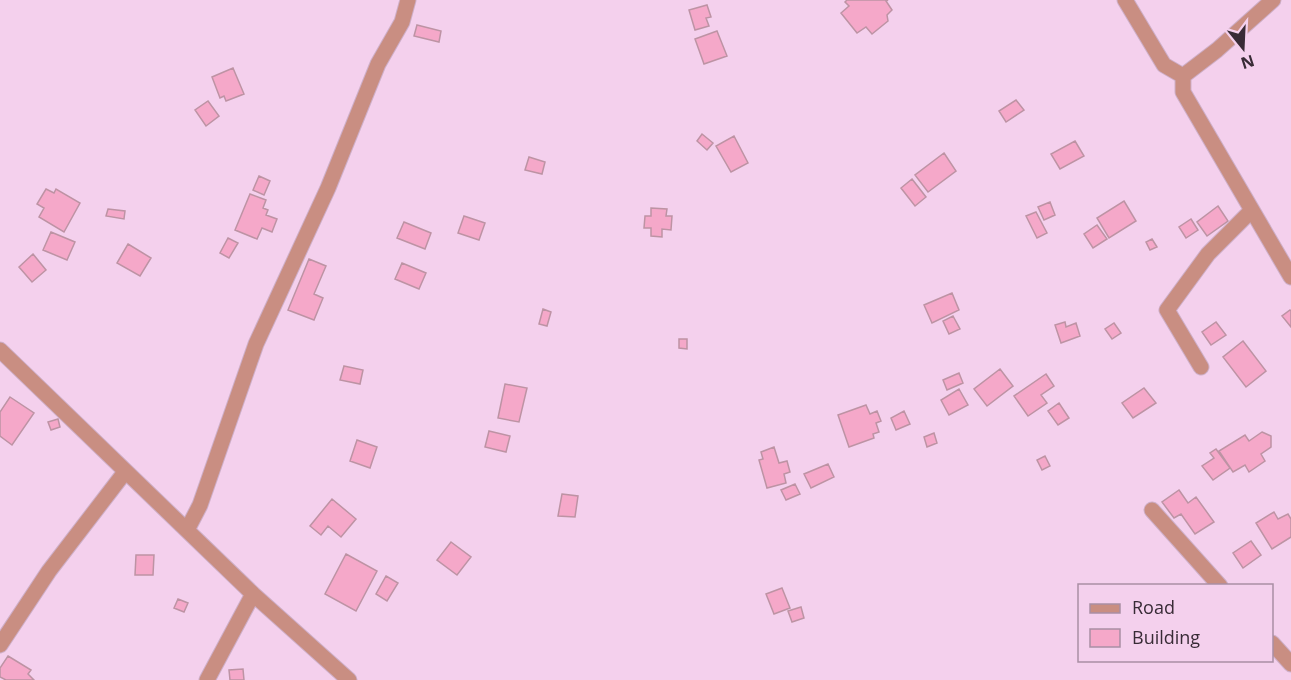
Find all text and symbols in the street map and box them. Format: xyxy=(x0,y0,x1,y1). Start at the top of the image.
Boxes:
north arrow xyxy=(1213,18,1273,78)
text: N xyxy=(1238,50,1257,75)
legend xyxy=(1078,584,1273,662)
text: Road xyxy=(1132,595,1175,619)
text: Building xyxy=(1132,625,1200,649)

